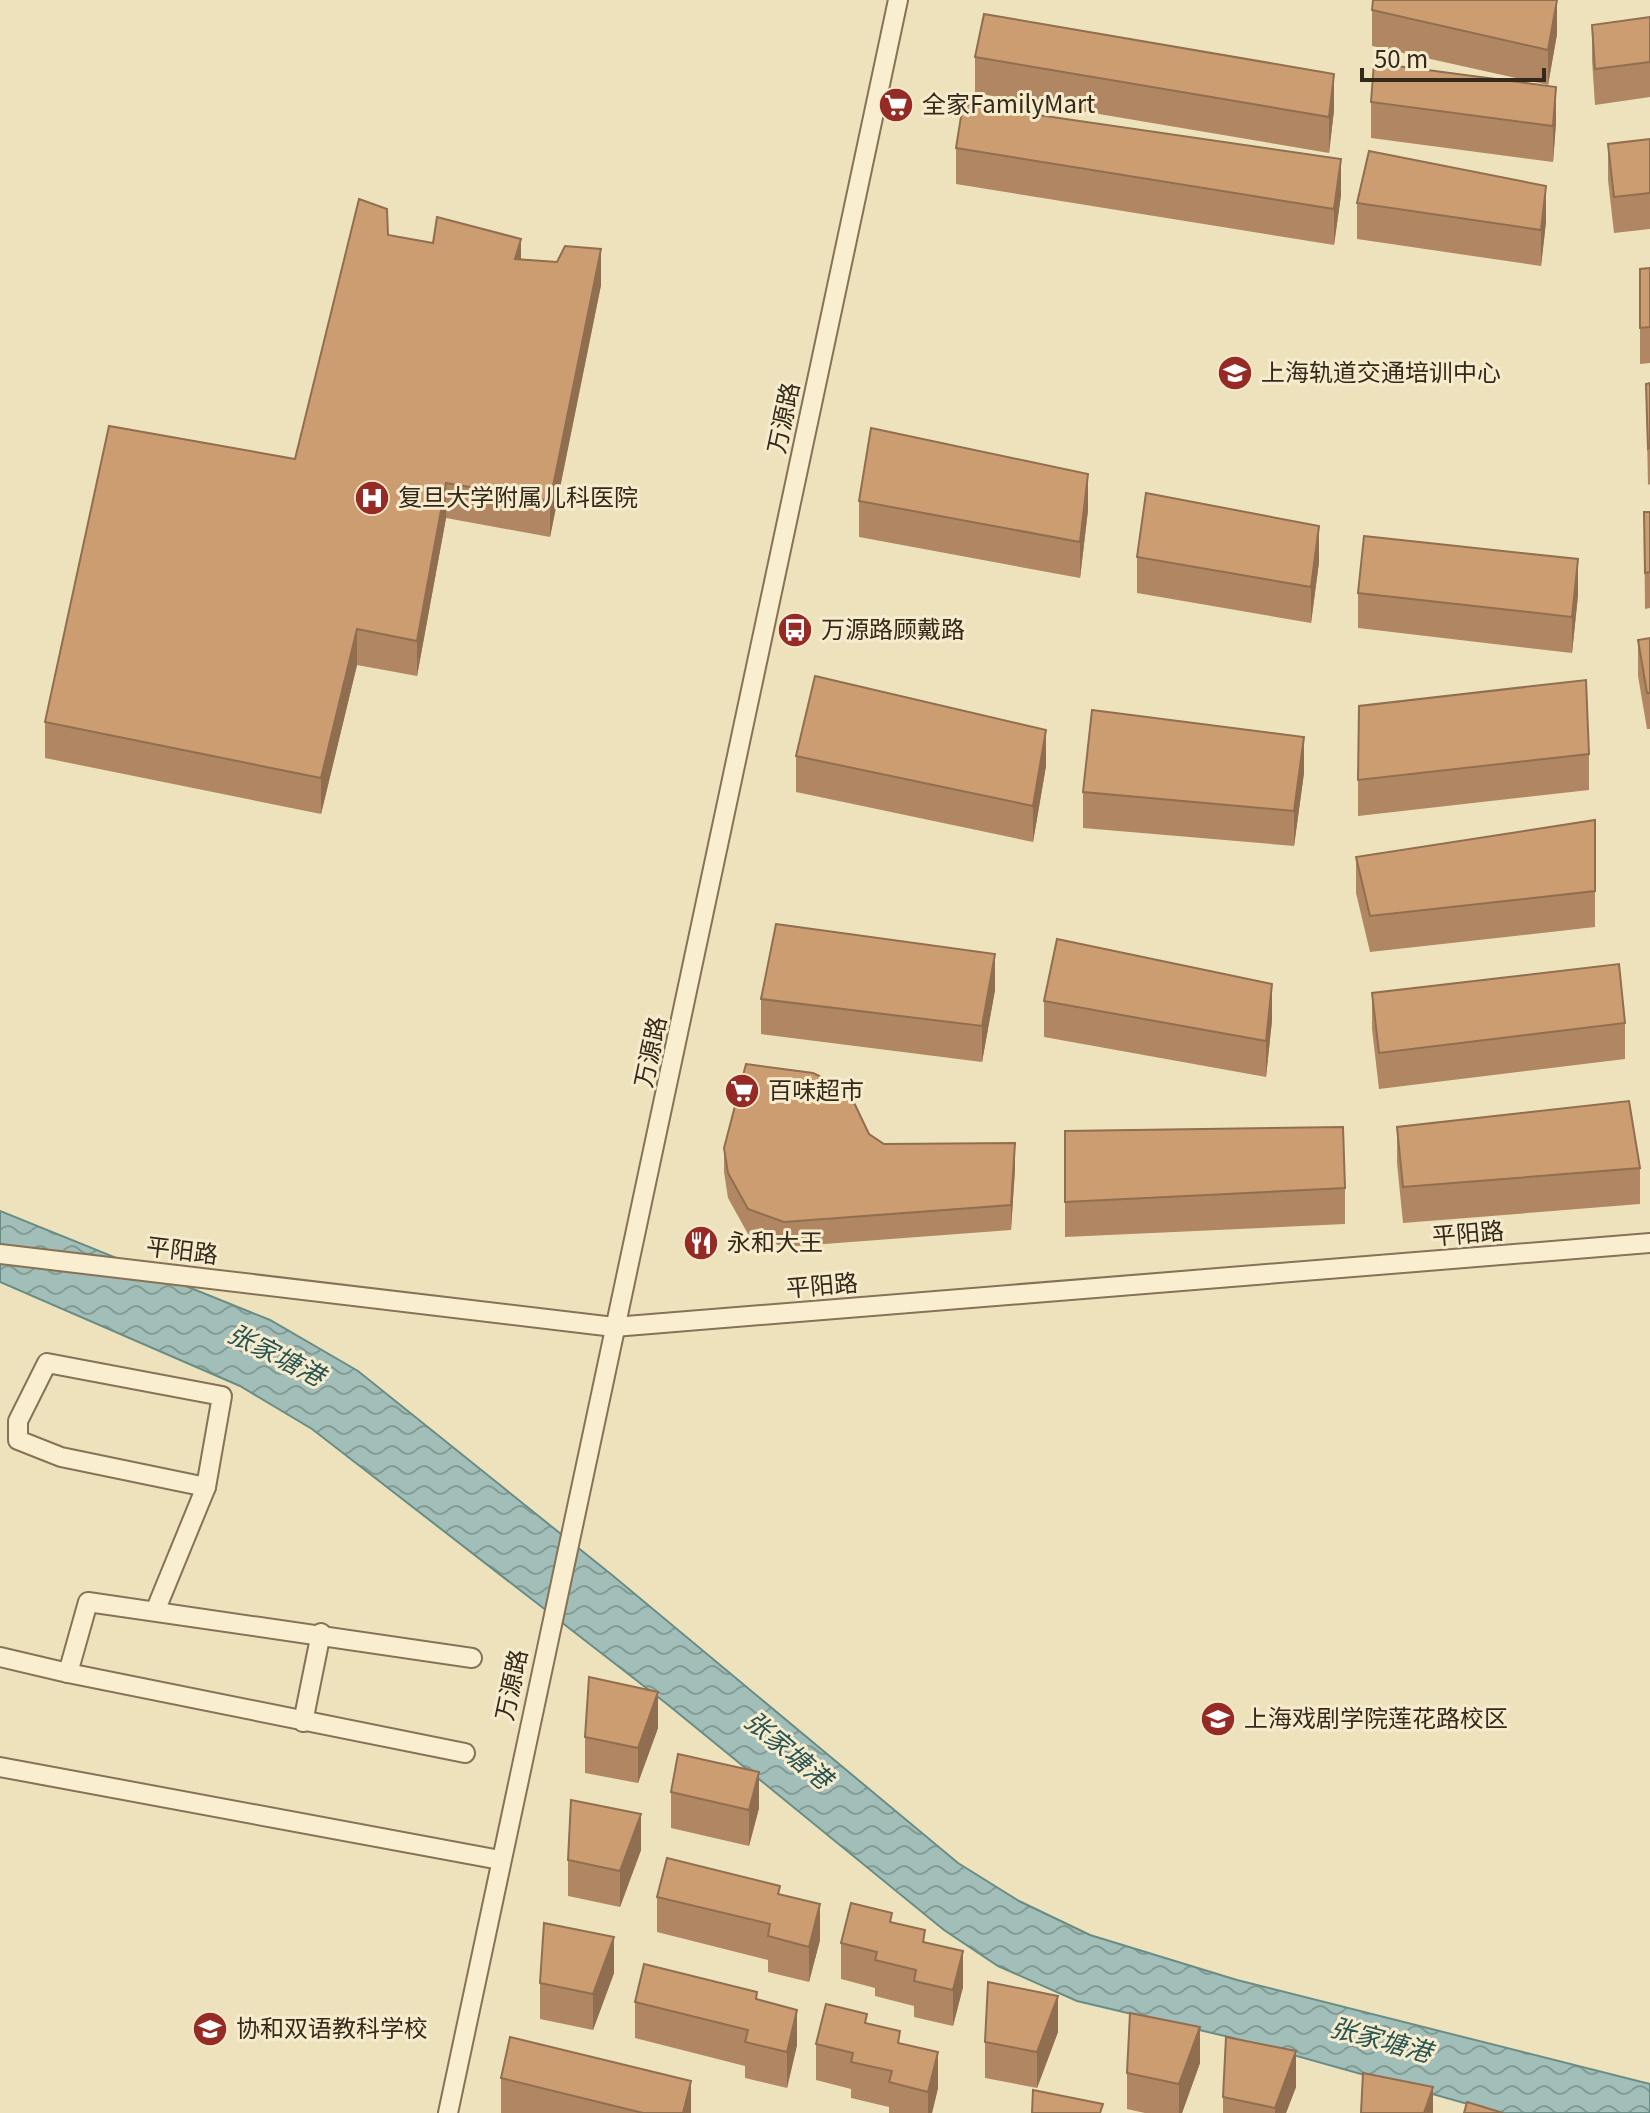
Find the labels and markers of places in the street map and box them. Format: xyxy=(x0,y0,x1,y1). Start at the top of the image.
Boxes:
place label: 全家FamilyMart xyxy=(922,85,1095,120)
supermarket icon: 全家FamilyMart xyxy=(877,86,915,124)
place label: 上海轨道交通培训中心 xyxy=(1261,353,1501,388)
school or university icon: 上海轨道交通培训中心 xyxy=(1216,354,1254,392)
place label: 复旦大学附属儿科医院 xyxy=(398,478,638,513)
hospital icon: 复旦大学附属儿科医院 xyxy=(353,479,391,517)
place label: 万源路顾戴路 xyxy=(821,610,965,645)
bus stop icon: 万源路顾戴路 xyxy=(776,611,814,649)
place label: 百味超市 xyxy=(768,1071,864,1106)
supermarket icon: 百味超市 xyxy=(723,1072,761,1110)
place label: 永和大王 xyxy=(727,1223,823,1258)
restaurant icon: 永和大王 xyxy=(682,1224,720,1262)
place label: 上海戏剧学院莲花路校区 xyxy=(1244,1699,1508,1734)
school or university icon: 上海戏剧学院莲花路校区 xyxy=(1199,1700,1237,1738)
place label: 协和双语教科学校 xyxy=(236,2009,428,2044)
school or university icon: 协和双语教科学校 xyxy=(191,2010,229,2048)

